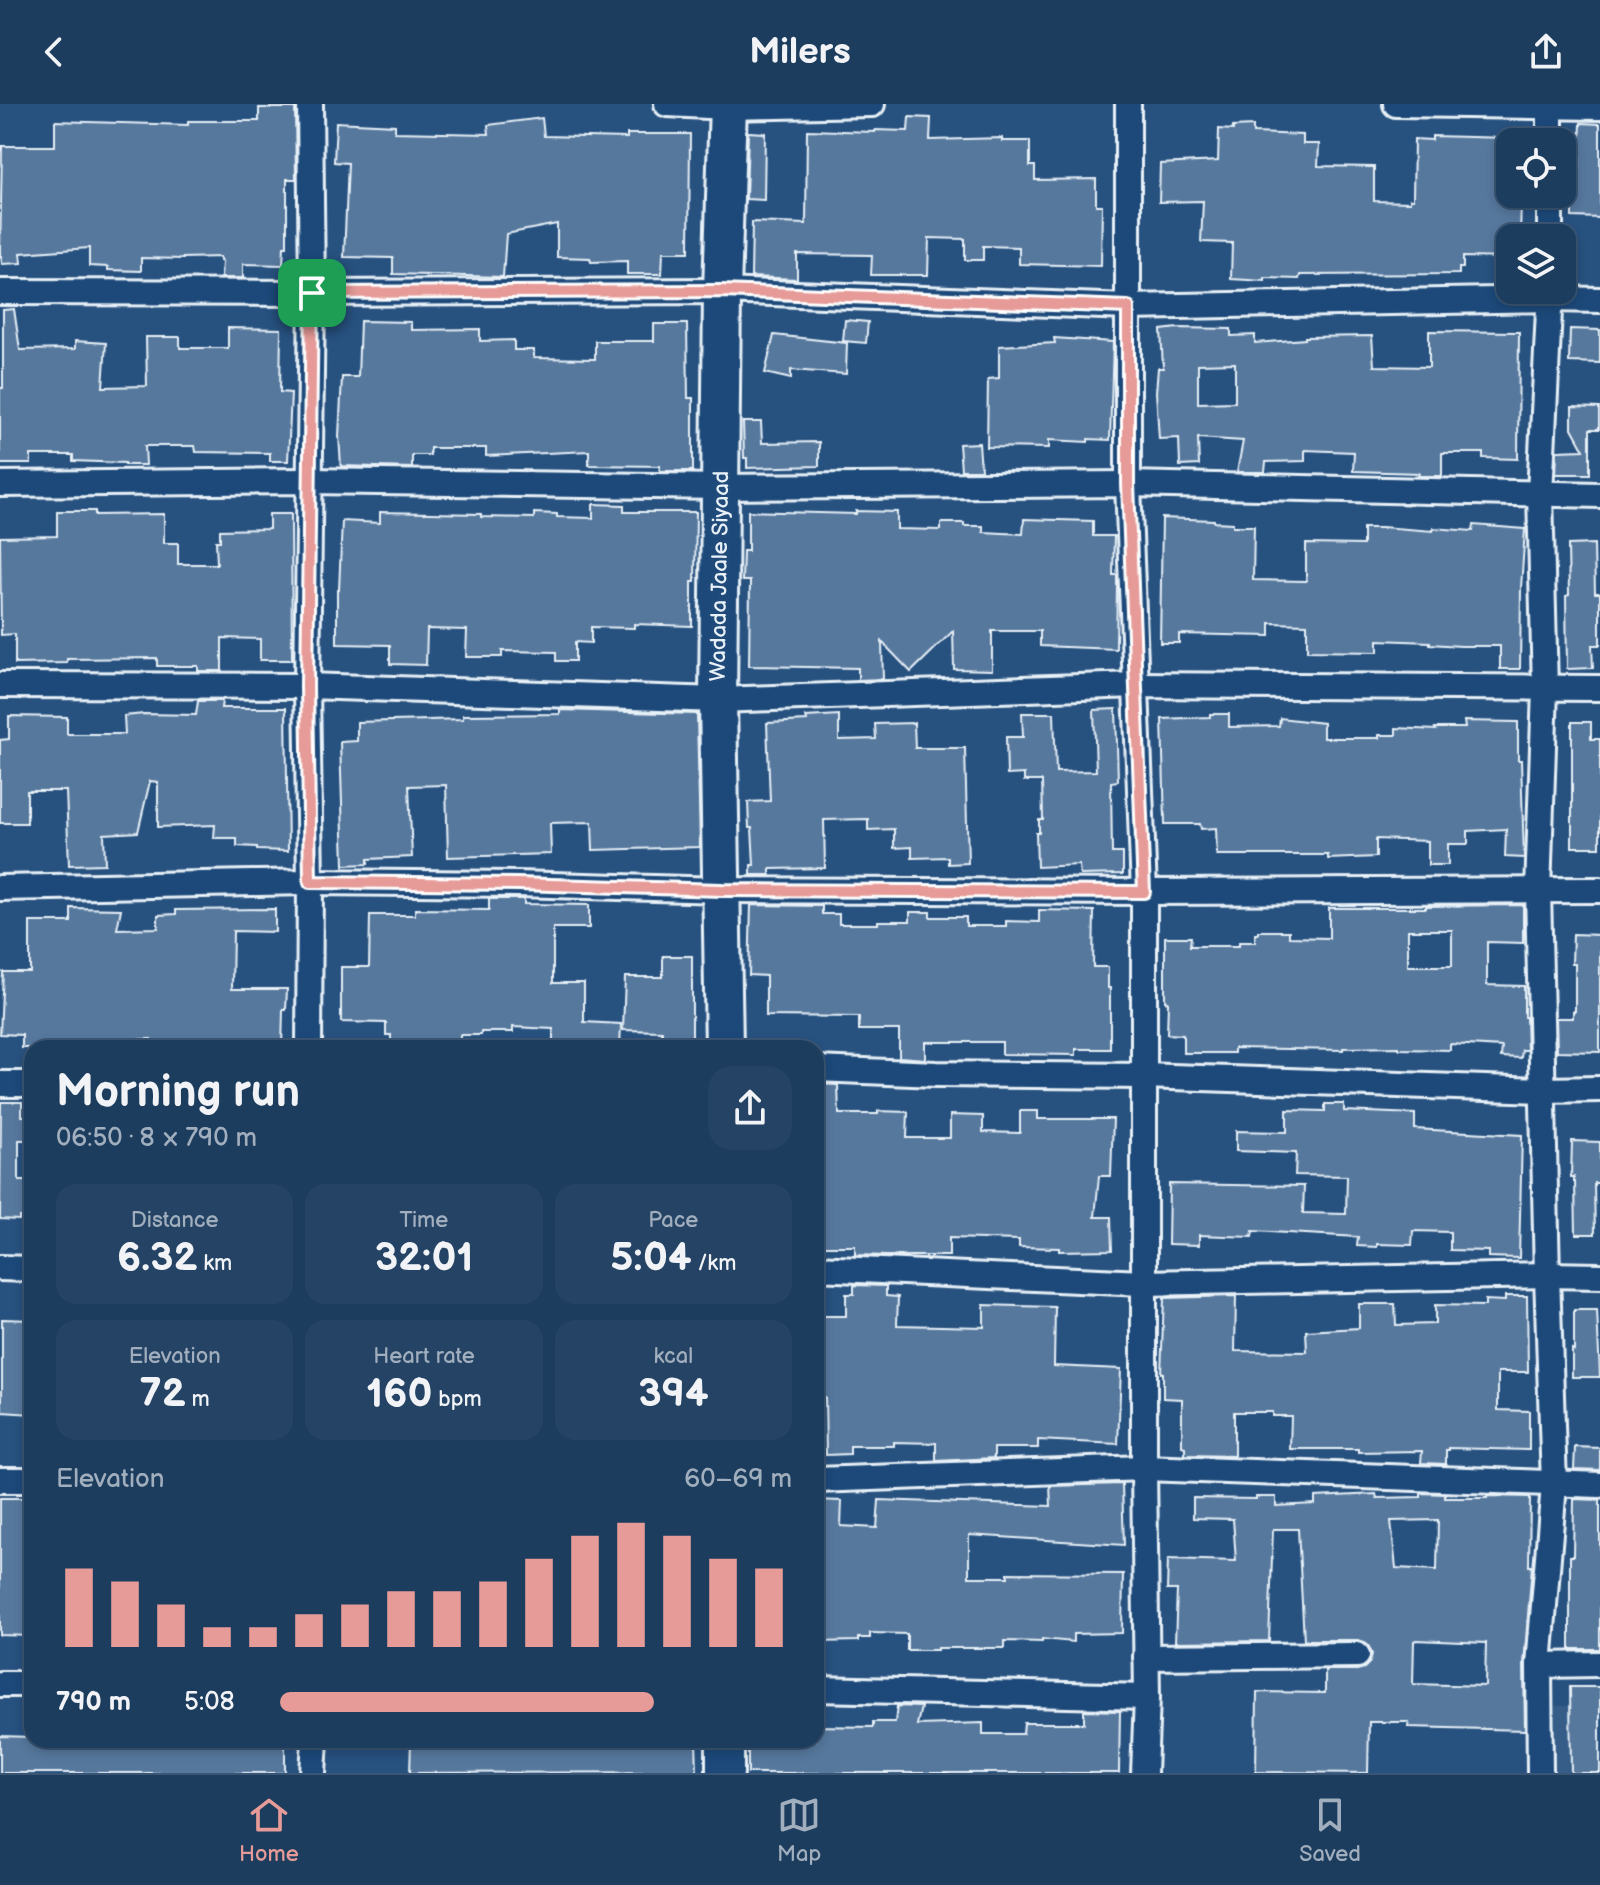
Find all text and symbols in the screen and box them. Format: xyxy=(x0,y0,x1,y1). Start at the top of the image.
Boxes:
icon: back xyxy=(32,30,76,74)
icon: share xyxy=(1524,30,1568,74)
text: Milers xyxy=(749,31,851,74)
map controls xyxy=(1496,128,1576,304)
button: locate xyxy=(1496,128,1576,208)
button: layers xyxy=(1496,224,1576,304)
pin xyxy=(278,259,346,327)
icon: arrive xyxy=(290,271,334,315)
street label: Wadada Jaale Siyaad xyxy=(705,470,735,682)
text: Morning run xyxy=(56,1066,300,1119)
button: share xyxy=(708,1066,792,1150)
text: 06:50 · 8 × 790 m xyxy=(56,1123,257,1154)
text: Distance xyxy=(131,1207,219,1234)
text: Time xyxy=(400,1207,448,1234)
text: Pace xyxy=(648,1207,698,1234)
text: 6.32 xyxy=(117,1234,197,1282)
text: 32:01 xyxy=(375,1234,473,1282)
text: 5:04 xyxy=(610,1234,691,1282)
text: km xyxy=(197,1250,232,1277)
text: /km xyxy=(691,1250,736,1277)
text: Elevation xyxy=(129,1343,221,1370)
text: Heart rate xyxy=(373,1343,475,1370)
text: kcal xyxy=(654,1343,693,1370)
text: 72 xyxy=(140,1370,186,1418)
text: 160 xyxy=(366,1370,432,1418)
text: 394 xyxy=(638,1370,709,1418)
text: m xyxy=(186,1386,210,1413)
text: bpm xyxy=(432,1386,482,1413)
text: Elevation xyxy=(56,1464,164,1495)
text: 60–69 m xyxy=(684,1464,792,1495)
text: 790 m xyxy=(56,1687,131,1718)
text: 5:08 xyxy=(184,1687,235,1718)
tab: Home xyxy=(239,1793,299,1868)
tab: Map xyxy=(777,1793,821,1868)
tab: Saved xyxy=(1299,1793,1361,1868)

